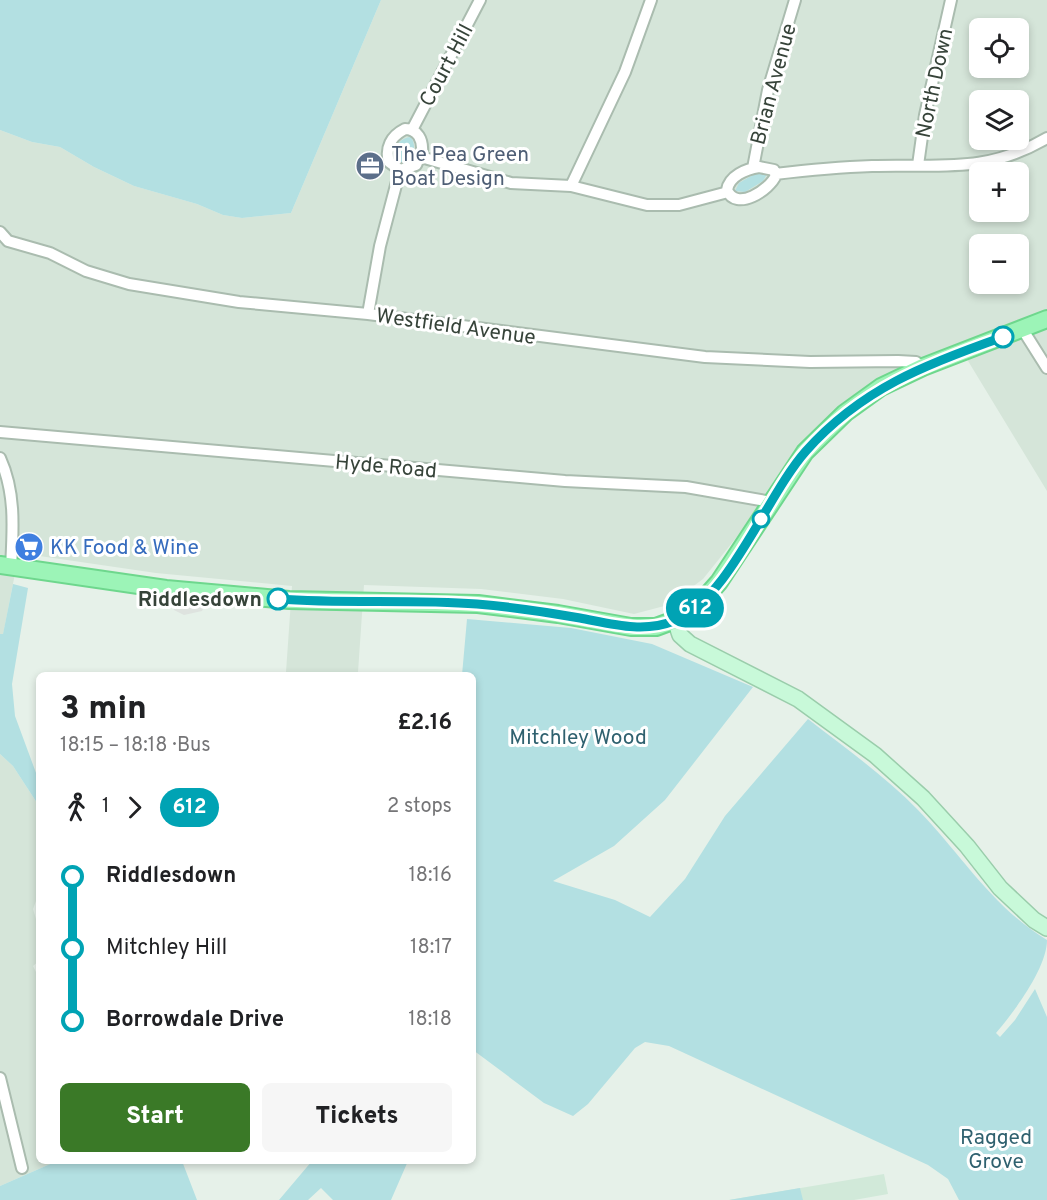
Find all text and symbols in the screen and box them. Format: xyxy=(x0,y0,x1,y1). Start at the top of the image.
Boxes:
map controls xyxy=(969,18,1029,294)
button: locate xyxy=(969,18,1029,78)
street label: Court Hill xyxy=(414,20,480,112)
street label: Brian Avenue xyxy=(745,21,804,148)
street label: North Down xyxy=(911,26,960,141)
button: layers xyxy=(969,90,1029,150)
place label: The Pea Green Boat Design xyxy=(391,142,529,193)
office icon: The Pea Green Boat Design xyxy=(354,150,386,182)
button: + xyxy=(969,162,1029,222)
button: − xyxy=(969,234,1029,294)
street label: Westfield Avenue xyxy=(374,303,537,352)
unlabelled marker xyxy=(992,326,1014,348)
street label: Hyde Road xyxy=(334,450,438,485)
unlabelled marker xyxy=(752,510,770,528)
supermarket icon: KK Food & Wine xyxy=(13,531,45,563)
place label: KK Food & Wine xyxy=(50,535,199,562)
place label: Riddlesdown xyxy=(138,587,262,614)
marker: Riddlesdown xyxy=(267,588,289,610)
line badge: 612 xyxy=(660,588,730,628)
text: 612 xyxy=(678,595,712,622)
text: 3 min xyxy=(60,689,147,731)
text: £2.16 xyxy=(398,710,452,737)
park label: Mitchley Wood xyxy=(509,725,647,752)
text: 18:15 – 18:18 · Bus xyxy=(60,733,211,759)
icon: walk xyxy=(60,791,93,824)
icon: forward xyxy=(118,791,151,824)
text: 1 xyxy=(102,794,109,820)
text: 612 xyxy=(172,794,207,821)
text: 2 stops xyxy=(387,794,452,820)
text: Riddlesdown xyxy=(106,863,236,890)
text: 18:16 xyxy=(408,863,452,889)
text: Mitchley Hill xyxy=(106,935,227,962)
text: 18:17 xyxy=(410,935,452,961)
text: Borrowdale Drive xyxy=(106,1007,284,1034)
text: 18:18 xyxy=(408,1007,452,1033)
button: Start xyxy=(60,1083,250,1152)
button: Tickets xyxy=(262,1083,452,1152)
park label: Ragged Grove xyxy=(960,1125,1032,1176)

